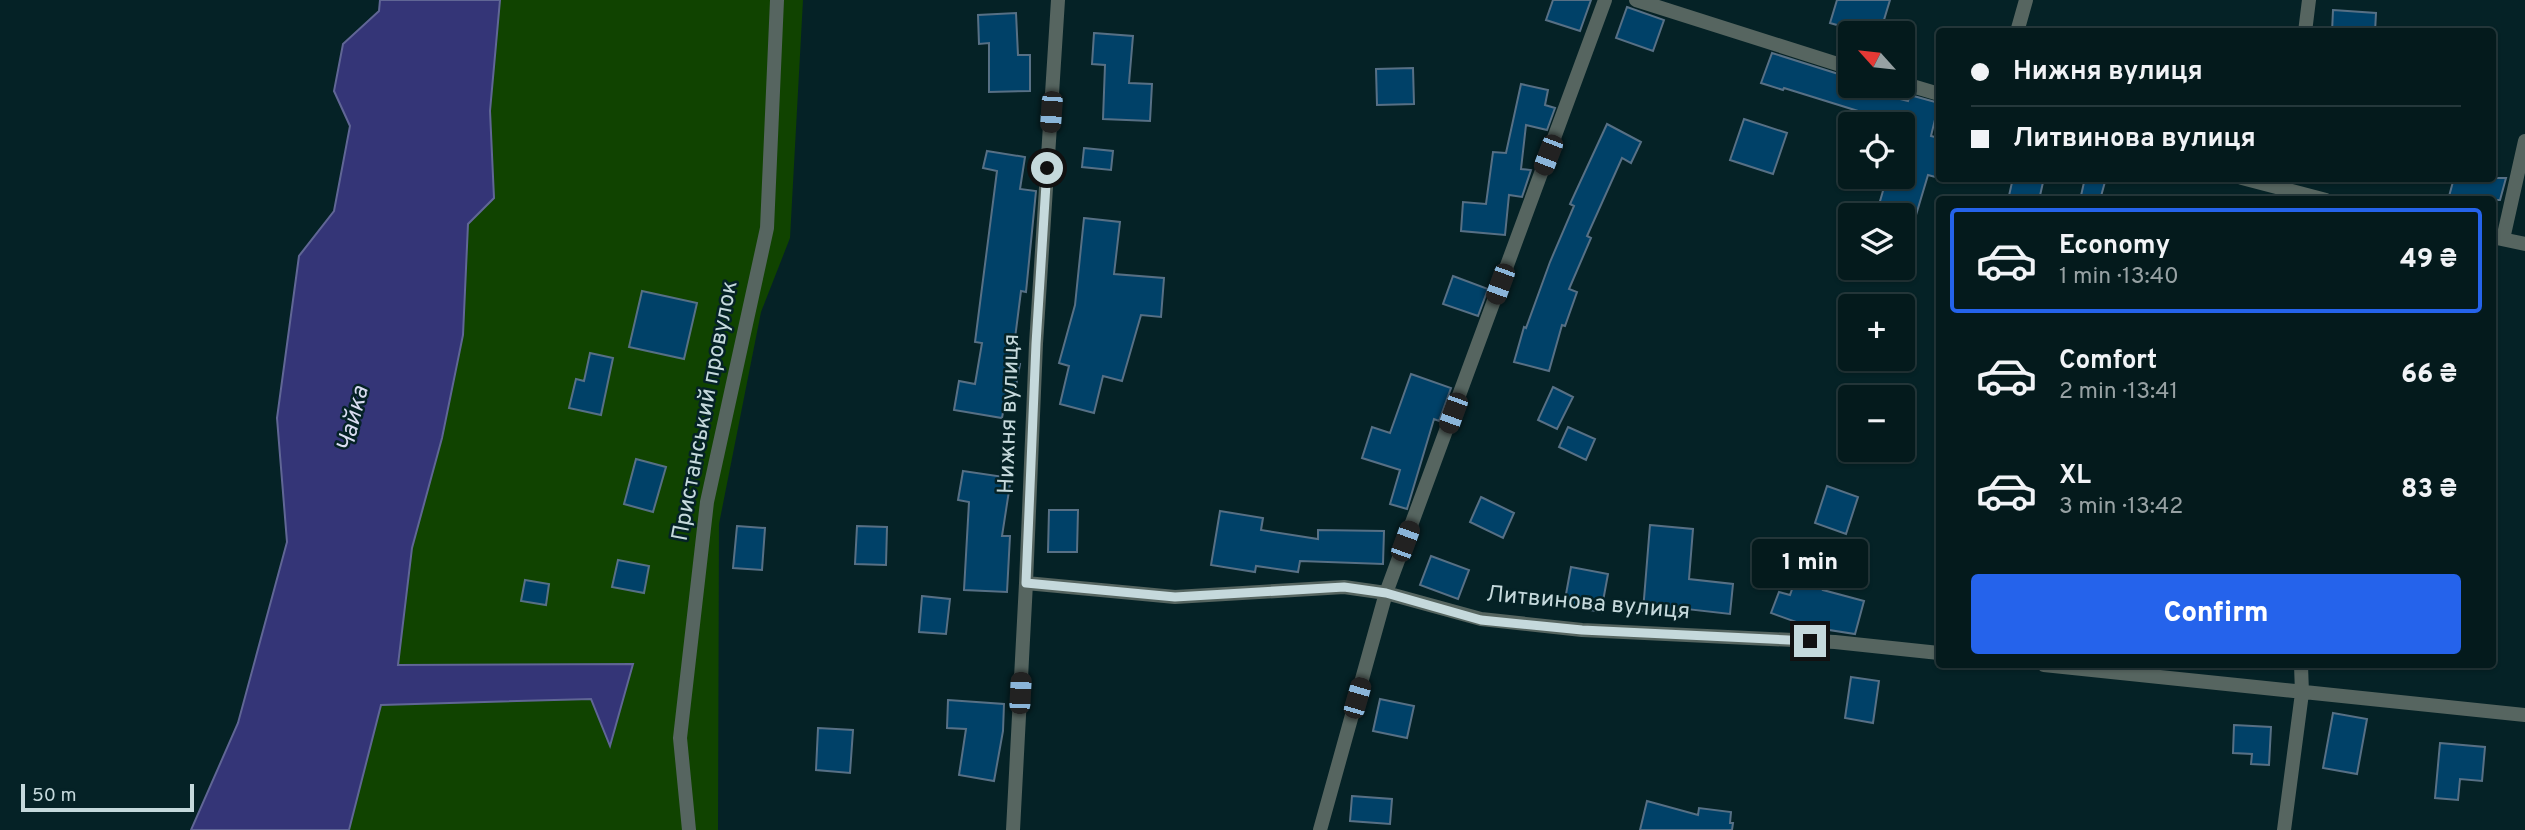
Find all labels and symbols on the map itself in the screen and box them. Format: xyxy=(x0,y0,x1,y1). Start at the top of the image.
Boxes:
north arrow xyxy=(1838,21,1914,98)
car xyxy=(1040,90,1063,134)
car xyxy=(1531,132,1566,178)
route start xyxy=(1031,152,1063,184)
car xyxy=(1483,261,1518,307)
street label: Пристанський провулок xyxy=(667,278,745,544)
street label: Нижня вулиця xyxy=(993,333,1027,495)
water label: Чайка xyxy=(331,382,377,455)
car xyxy=(1436,390,1471,436)
car xyxy=(1388,518,1423,564)
callout: 1 min xyxy=(1752,540,1868,588)
street label: Литвинова вулиця xyxy=(1485,581,1691,627)
route end xyxy=(1794,625,1826,657)
car xyxy=(1009,671,1032,715)
car xyxy=(1342,675,1373,721)
scale bar xyxy=(21,781,194,813)

